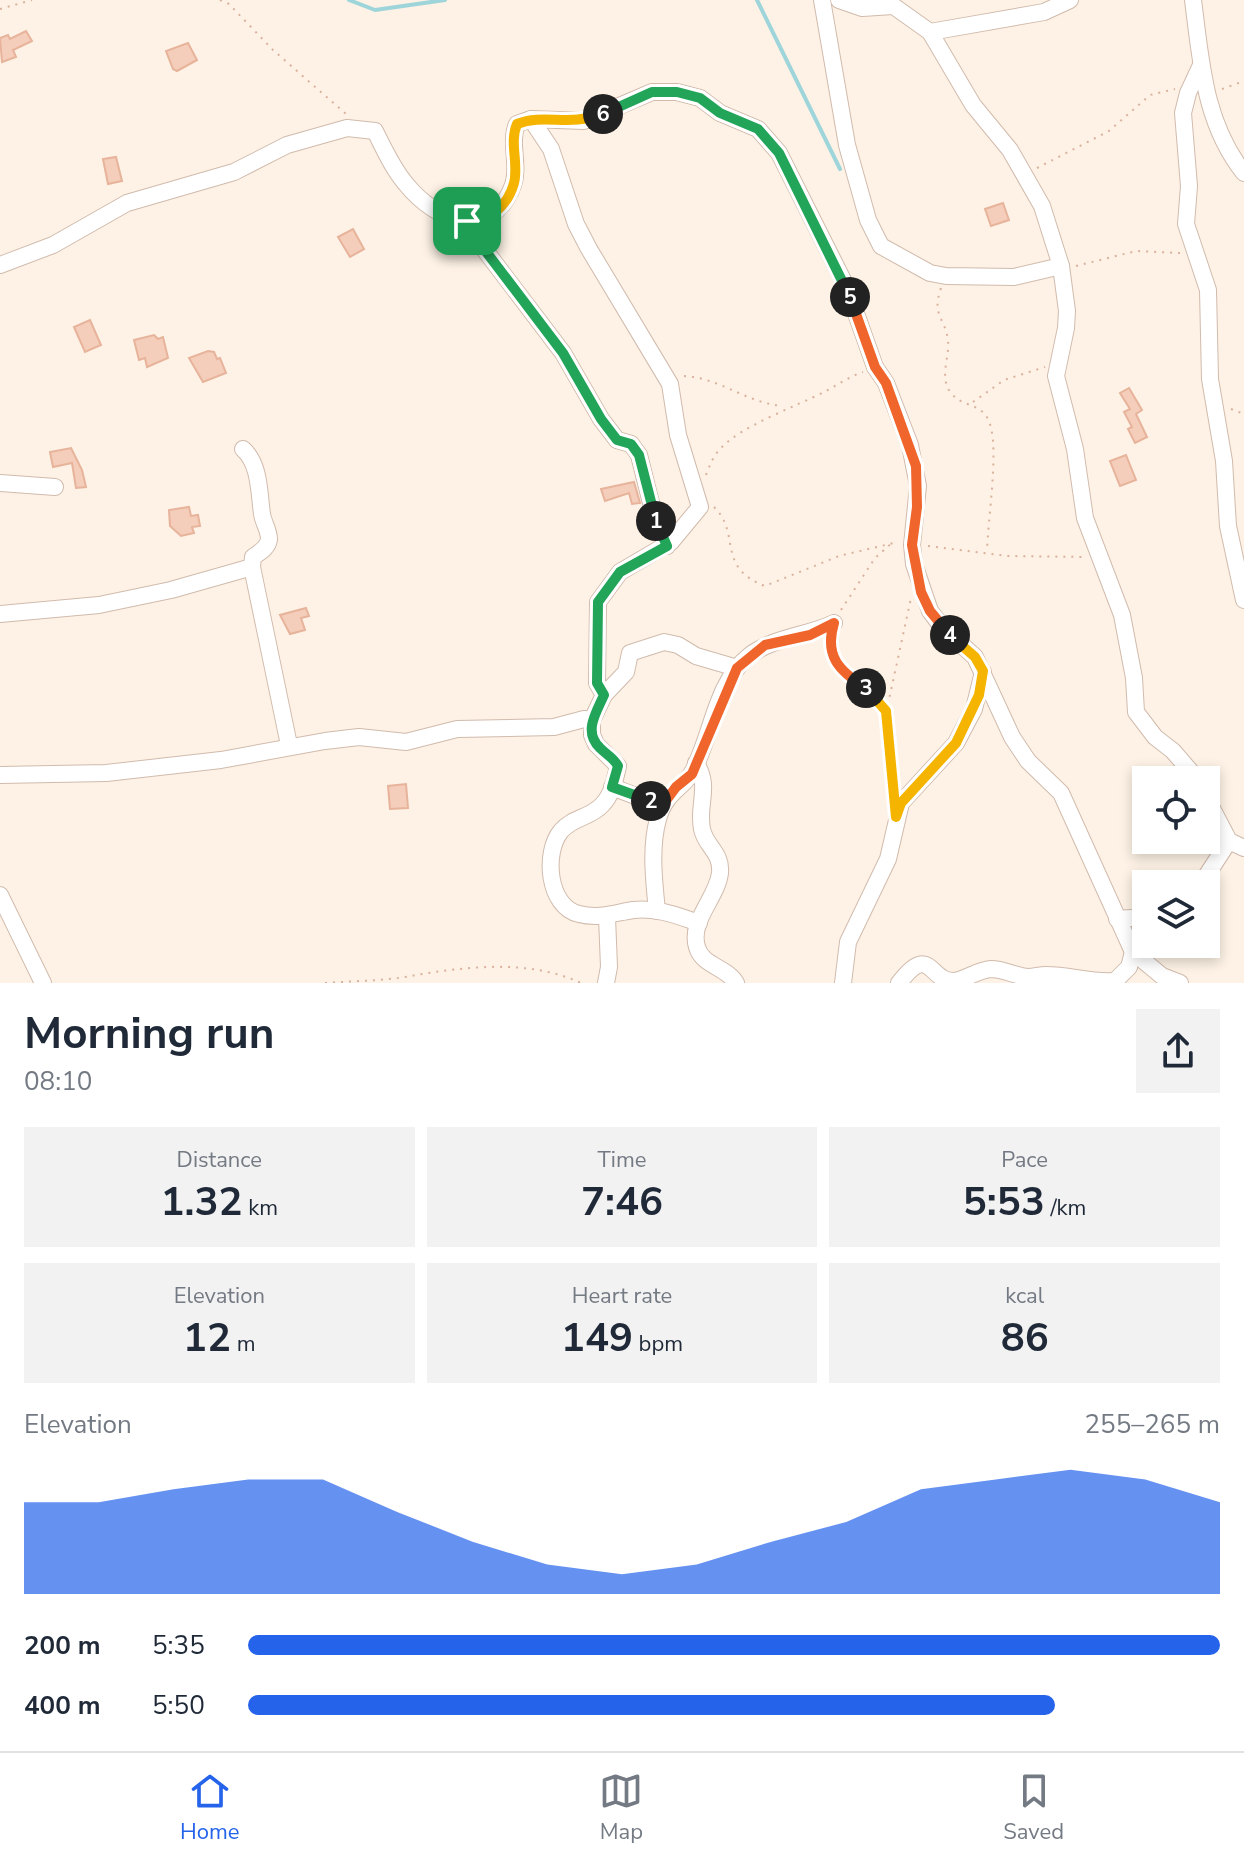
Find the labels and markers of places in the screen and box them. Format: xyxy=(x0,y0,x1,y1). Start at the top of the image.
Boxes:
pin: 6 xyxy=(583,94,623,134)
pin xyxy=(433,187,501,255)
pin: 5 xyxy=(830,277,870,317)
pin: 1 xyxy=(636,501,676,541)
pin: 4 xyxy=(930,615,970,655)
pin: 3 xyxy=(846,668,886,708)
pin: 2 xyxy=(631,781,671,821)

